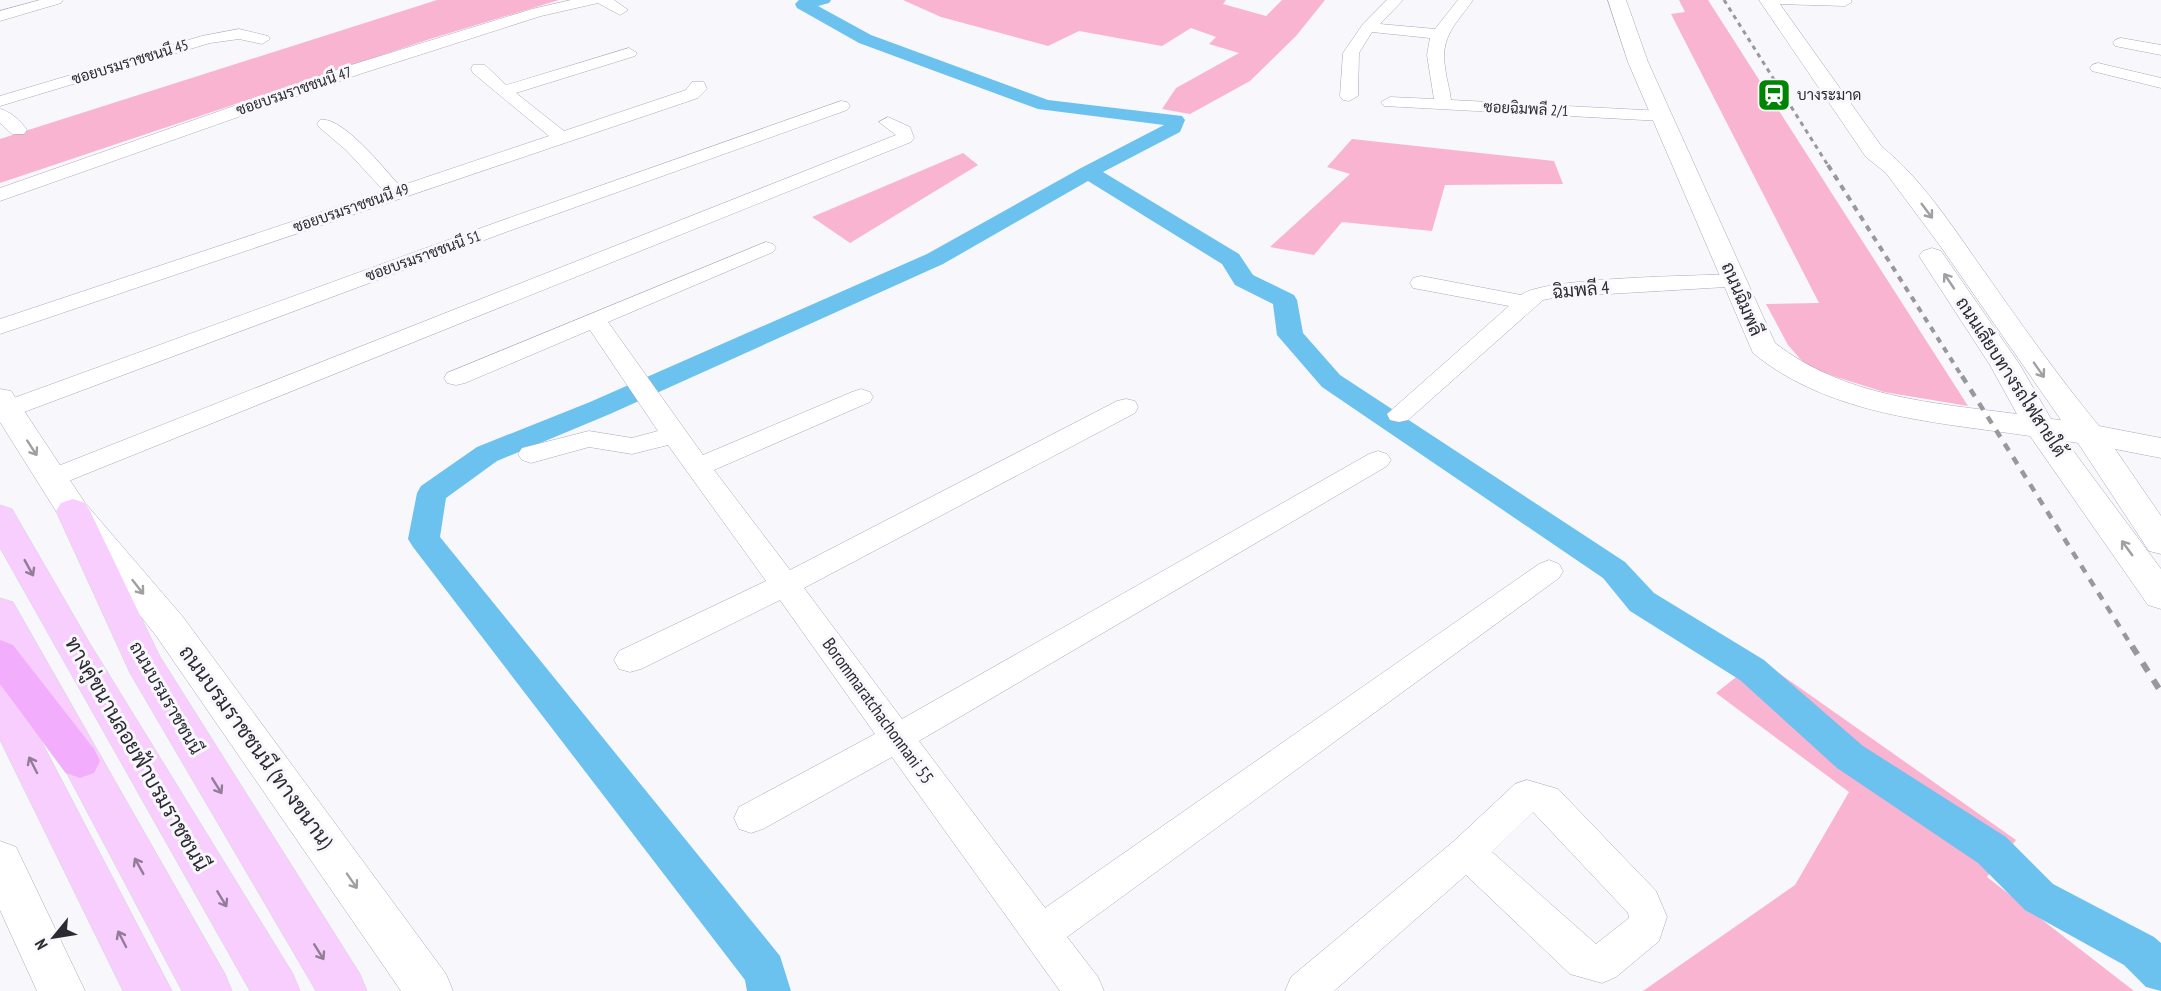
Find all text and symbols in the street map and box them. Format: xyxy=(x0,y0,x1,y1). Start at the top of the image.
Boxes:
street label: ซอยบรมราชชนนี 45 xyxy=(69,35,191,88)
street label: ซอยบรมราชชนนี 47 xyxy=(233,62,354,119)
station icon: บางระมาด xyxy=(1756,77,1792,113)
place label: บางระมาด xyxy=(1797,85,1861,104)
street label: ซอยฉิมพลี 2/1 xyxy=(1483,97,1569,120)
street label: ซอยบรมราชชนนี 49 xyxy=(290,179,411,236)
one-way arrow xyxy=(1920,203,1933,219)
street label: ซอยบรมราชชนนี 51 xyxy=(363,226,483,285)
street label: ถนนฉิมพลี xyxy=(1717,258,1769,339)
one-way arrow xyxy=(1943,273,1955,290)
street label: ฉิมพลี 4 xyxy=(1552,275,1610,303)
street label: ถนนเลียบทางรถไฟสายใต้ xyxy=(1951,292,2073,462)
one-way arrow xyxy=(2033,362,2045,378)
one-way arrow xyxy=(25,439,38,456)
one-way arrow xyxy=(2121,541,2133,557)
one-way arrow xyxy=(24,558,35,576)
one-way arrow xyxy=(132,579,145,595)
street label: ทางคู่ขนานลอยฟ้าบรมราชชนนี xyxy=(57,632,216,877)
street label: Borommaratchachonnani 55 xyxy=(818,633,939,788)
street label: ถนนบรมราชชนนี xyxy=(125,637,209,758)
street label: ถนนบรมราชชนนี (ทางขนาน) xyxy=(173,640,339,854)
one-way arrow xyxy=(27,757,39,774)
one-way arrow xyxy=(211,777,224,794)
one-way arrow xyxy=(133,858,144,876)
one-way arrow xyxy=(346,872,358,888)
one-way arrow xyxy=(217,890,229,907)
north arrow xyxy=(24,907,84,967)
one-way arrow xyxy=(115,930,127,948)
text: N xyxy=(30,936,52,953)
one-way arrow xyxy=(314,943,326,960)

